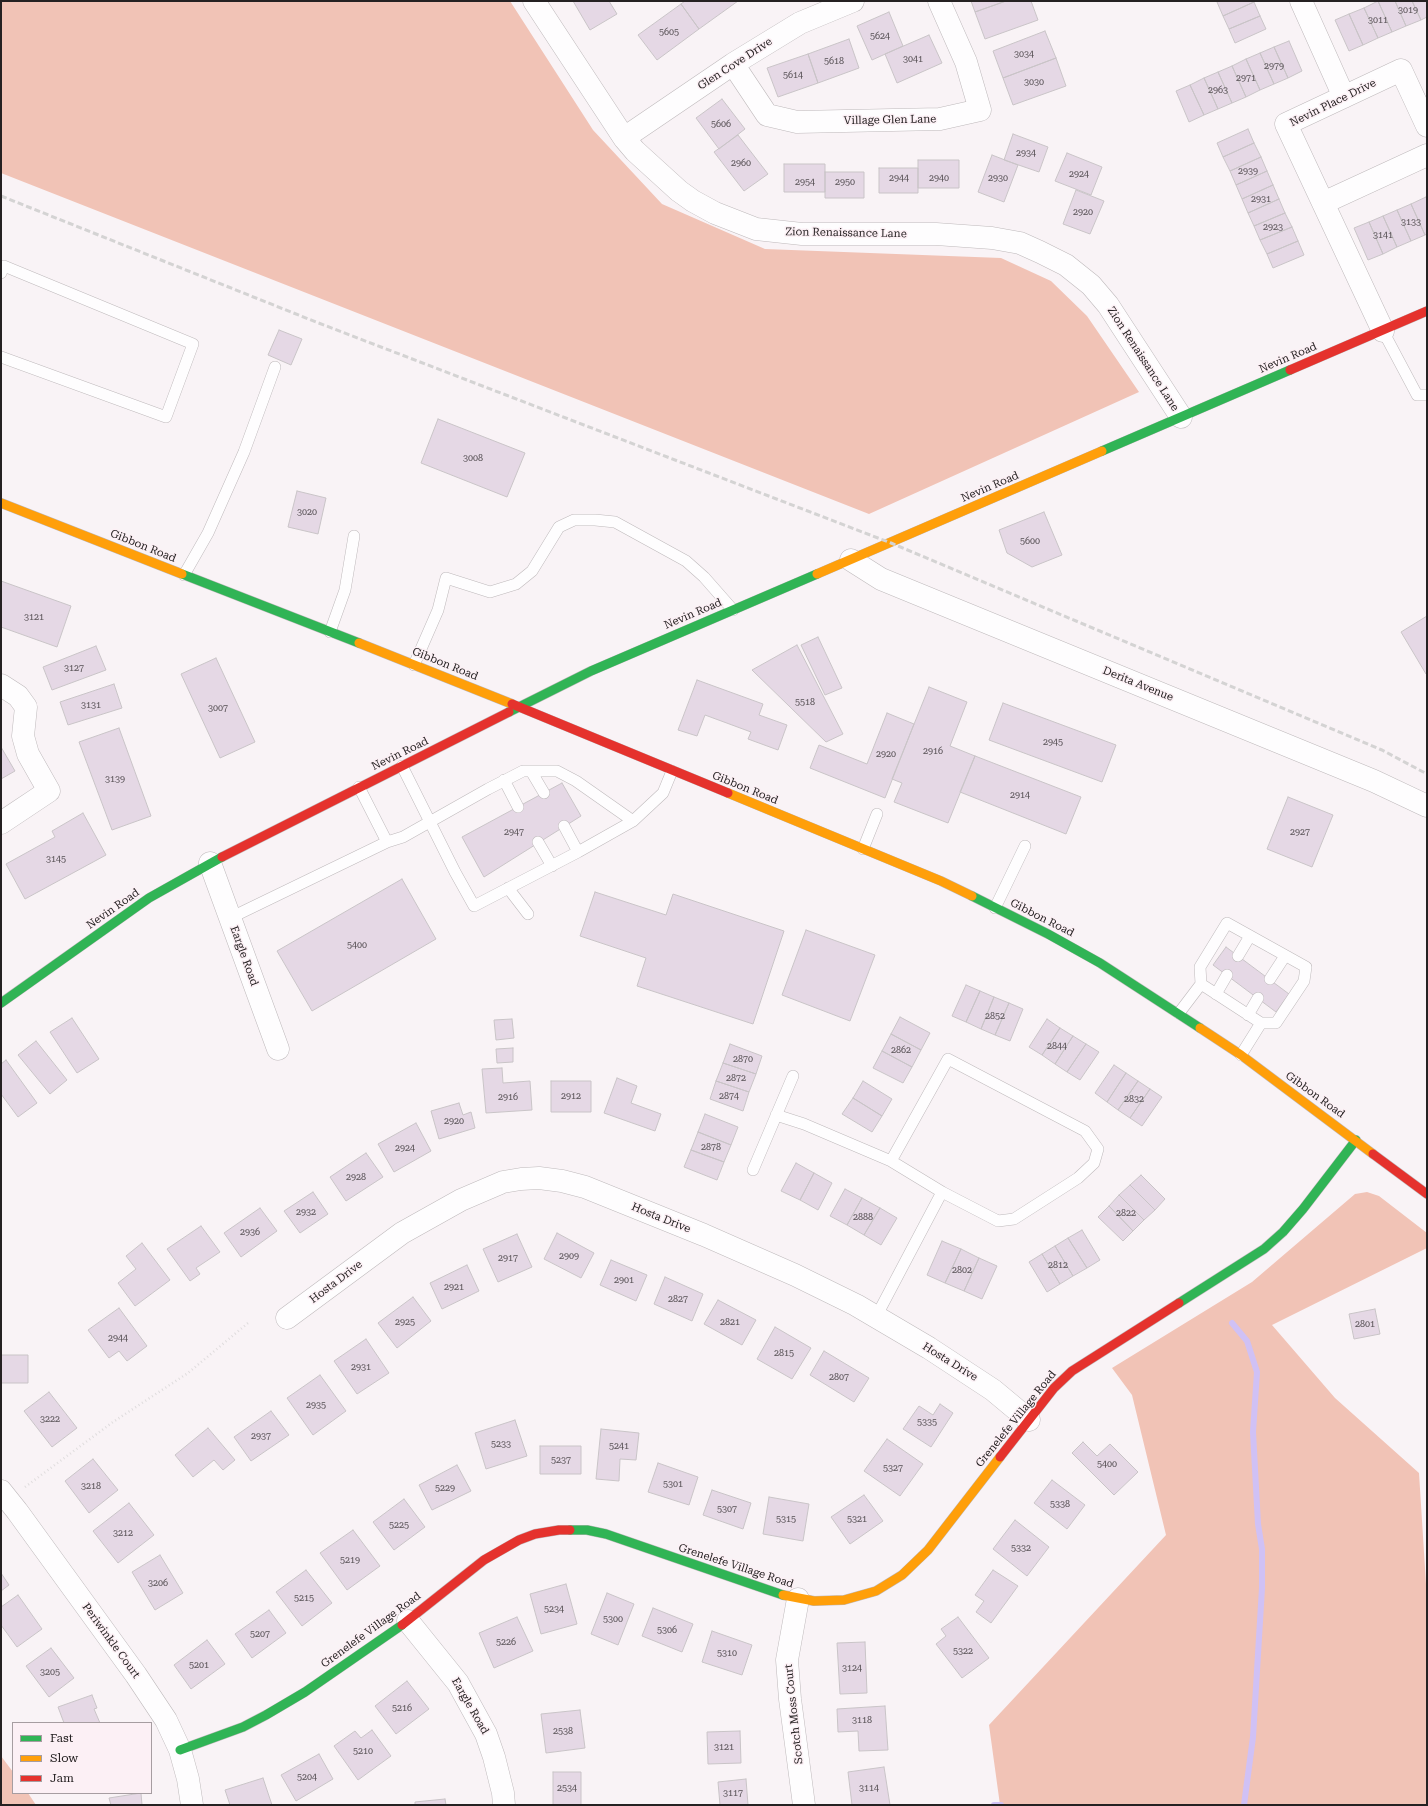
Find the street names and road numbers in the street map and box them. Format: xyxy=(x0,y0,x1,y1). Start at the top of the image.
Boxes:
street label: Glen Cove Drive xyxy=(695,35,775,93)
street label: Nevin Place Drive xyxy=(1288,76,1378,130)
street label: Village Glen Lane xyxy=(844,113,936,127)
street label: Zion Renaissance Lane xyxy=(785,225,907,241)
street label: Zion Renaissance Lane xyxy=(1104,304,1182,414)
street label: Nevin Road xyxy=(1257,340,1319,376)
street label: Nevin Road xyxy=(959,469,1021,505)
street label: Gibbon Road xyxy=(108,527,178,565)
street label: Nevin Road xyxy=(662,596,724,632)
street label: Gibbon Road xyxy=(410,645,480,683)
street label: Derita Avenue xyxy=(1101,664,1175,704)
street label: Nevin Road xyxy=(370,735,430,773)
street label: Gibbon Road xyxy=(710,769,780,807)
street label: Nevin Road xyxy=(84,886,142,932)
street label: Gibbon Road xyxy=(1008,896,1076,940)
street label: Eargle Road xyxy=(227,924,261,988)
street label: Gibbon Road xyxy=(1283,1069,1347,1121)
street label: Hosta Drive xyxy=(630,1200,692,1236)
street label: Hosta Drive xyxy=(307,1258,365,1306)
street label: Hosta Drive xyxy=(920,1340,980,1384)
street label: Grenelefe Village Road xyxy=(973,1368,1059,1470)
street label: Grenelefe Village Road xyxy=(677,1541,795,1591)
street label: Grenelefe Village Road xyxy=(318,1589,424,1671)
street label: Periwinkle Court xyxy=(79,1601,143,1681)
street label: Scotch Moss Court xyxy=(782,1663,806,1765)
street label: Eargle Road xyxy=(449,1675,491,1737)

